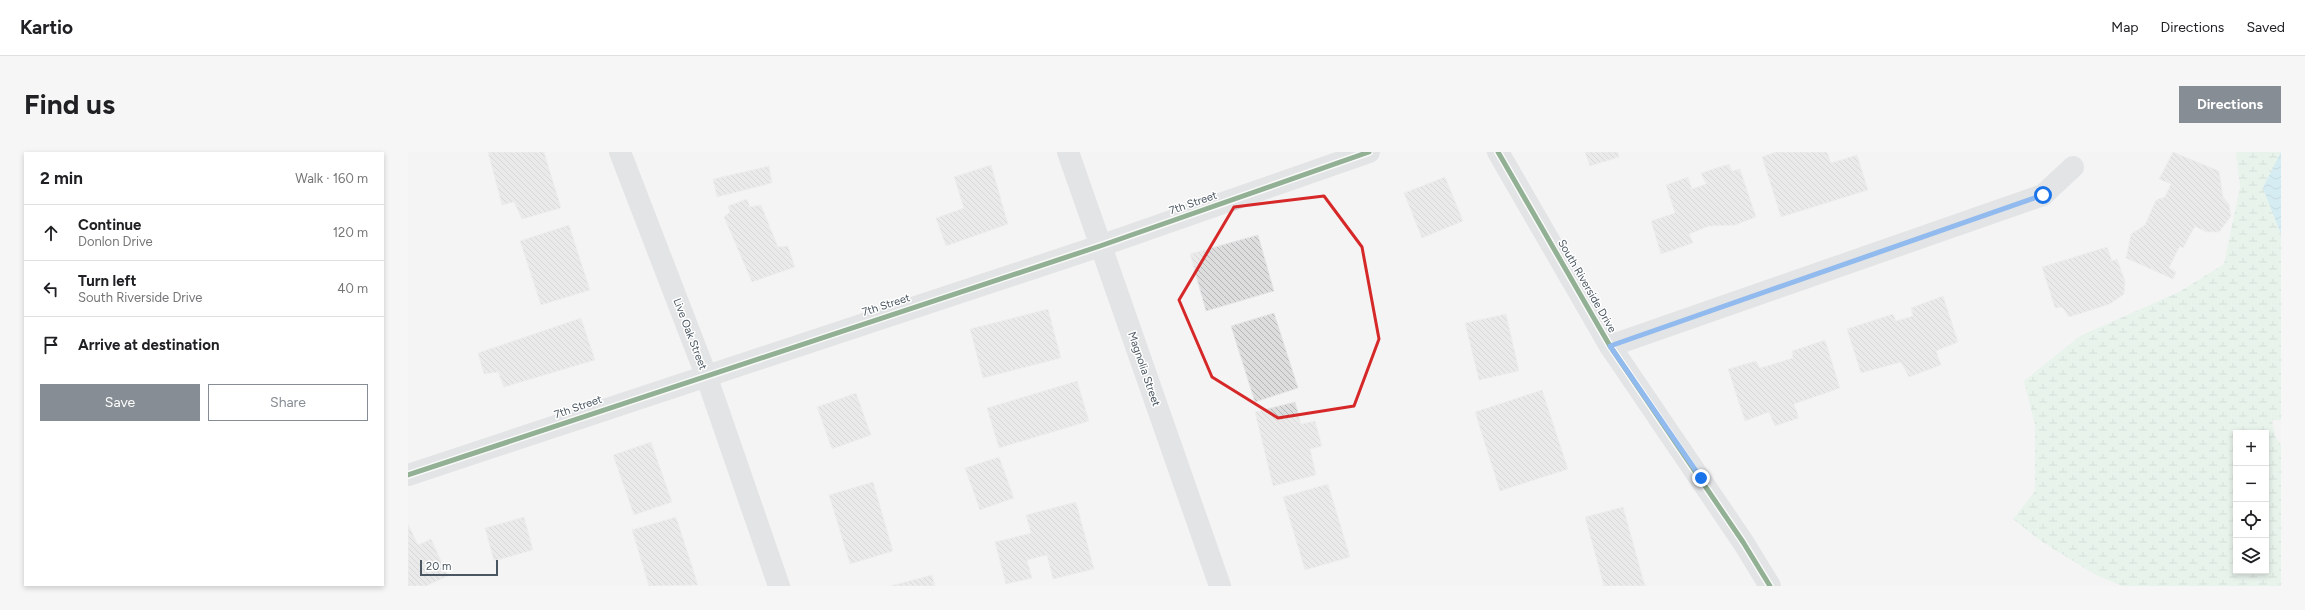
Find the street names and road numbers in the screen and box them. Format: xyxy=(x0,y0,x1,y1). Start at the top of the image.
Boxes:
street label: 7th Street xyxy=(1167,189,1219,217)
street label: South Riverside Drive xyxy=(1555,237,1619,335)
street label: 7th Street xyxy=(860,291,912,319)
street label: Live Oak Street xyxy=(670,296,710,372)
street label: Magnolia Street xyxy=(1125,330,1163,408)
street label: 7th Street xyxy=(552,393,604,421)

